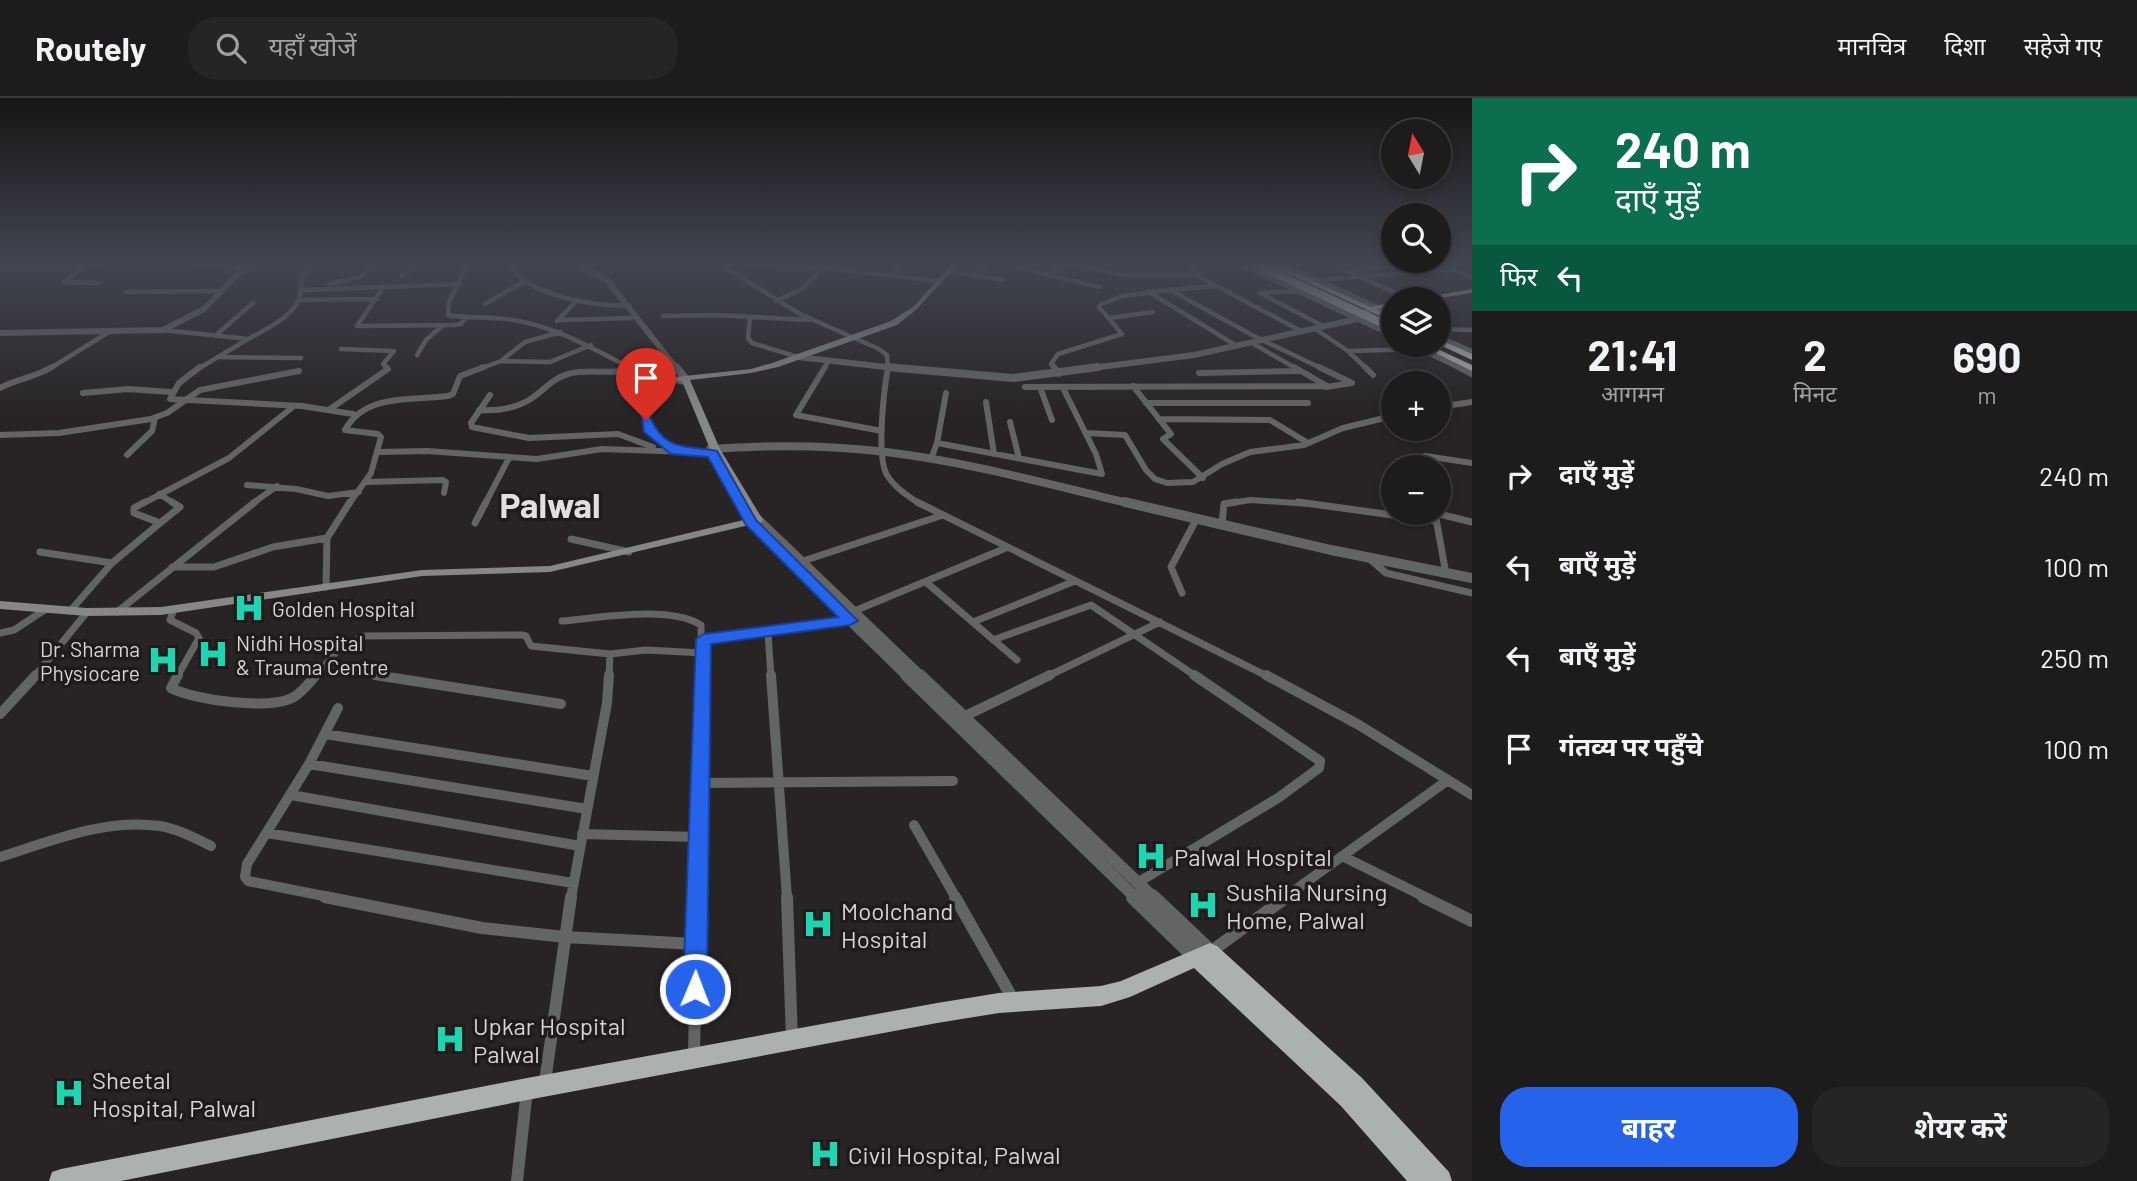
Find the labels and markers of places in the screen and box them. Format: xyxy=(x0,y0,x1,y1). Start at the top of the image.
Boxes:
pin xyxy=(616,348,676,420)
hospital icon: Golden Hospital xyxy=(232,591,266,625)
place label: Golden Hospital xyxy=(272,596,415,621)
place label: Nidhi Hospital & Trauma Centre xyxy=(236,630,388,679)
place label: Dr. Sharma Physiocare xyxy=(40,636,140,685)
hospital icon: Nidhi Hospital & Trauma Centre xyxy=(196,637,230,671)
hospital icon: Dr. Sharma Physiocare xyxy=(146,643,180,677)
hospital icon: Palwal Hospital xyxy=(1134,839,1168,873)
place label: Palwal Hospital xyxy=(1174,842,1332,871)
place label: Sushila Nursing Home, Palwal xyxy=(1226,877,1387,934)
hospital icon: Sushila Nursing Home, Palwal xyxy=(1186,888,1220,922)
place label: Moolchand Hospital xyxy=(841,896,953,953)
hospital icon: Moolchand Hospital xyxy=(801,907,835,941)
place label: Upkar Hospital Palwal xyxy=(473,1011,626,1068)
hospital icon: Upkar Hospital Palwal xyxy=(433,1022,467,1056)
place label: Sheetal Hospital, Palwal xyxy=(92,1065,256,1122)
hospital icon: Sheetal Hospital, Palwal xyxy=(52,1076,86,1110)
hospital icon: Civil Hospital, Palwal xyxy=(808,1137,842,1171)
place label: Civil Hospital, Palwal xyxy=(848,1140,1061,1169)

